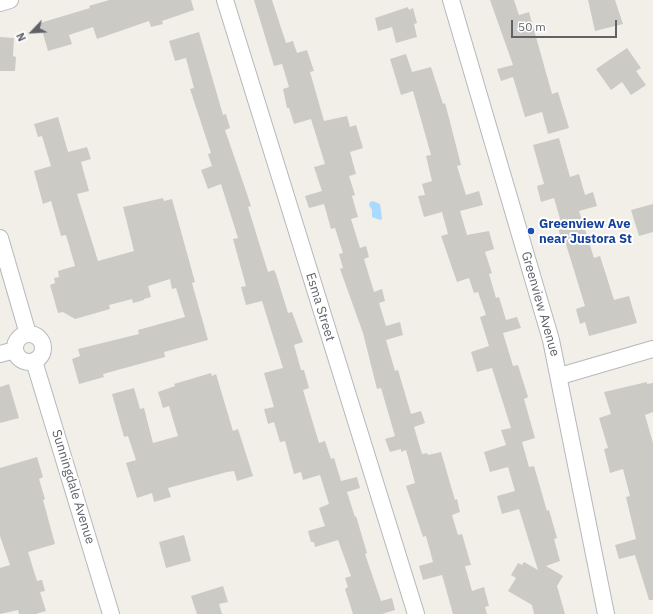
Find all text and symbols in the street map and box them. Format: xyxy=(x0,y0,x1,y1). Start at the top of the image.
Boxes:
north arrow xyxy=(12,12,52,52)
scale bar xyxy=(513,12,619,38)
text: 50 m xyxy=(518,19,546,34)
text: N xyxy=(13,31,29,44)
place label: Greenview Ave near Justora St xyxy=(539,216,632,247)
marker: Greenview Ave near Justora St xyxy=(526,226,536,236)
street label: Greenview Avenue xyxy=(518,250,562,358)
street label: Esma Street xyxy=(302,271,338,343)
street label: Sunningdale Avenue xyxy=(48,428,98,546)

